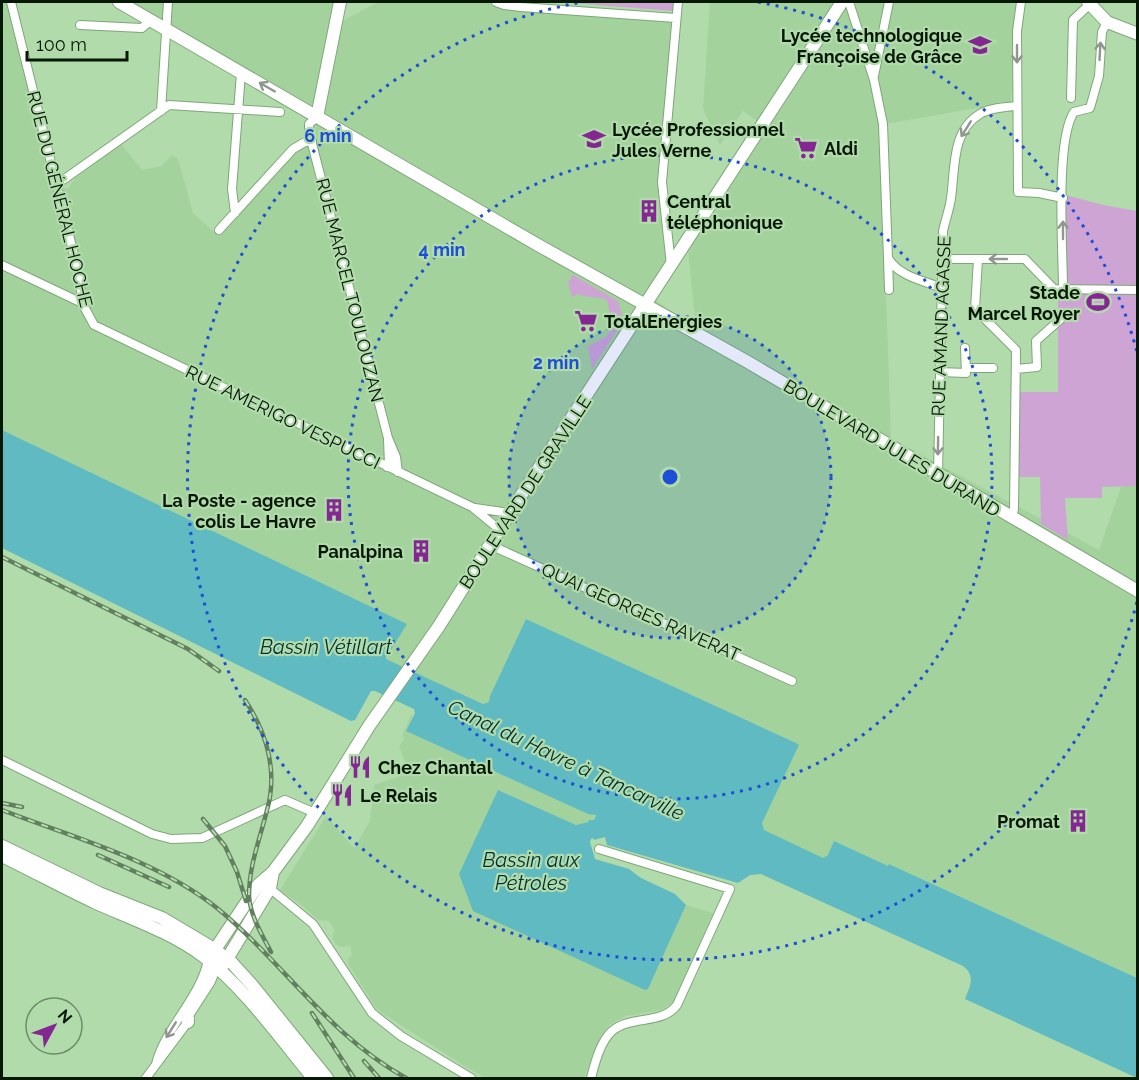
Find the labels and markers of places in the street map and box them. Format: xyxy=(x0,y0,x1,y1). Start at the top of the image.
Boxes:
place label: Lycée technologique Françoise de Grâce xyxy=(781,25,962,67)
school or university icon: Lycée technologique Françoise de Grâce xyxy=(967,32,993,58)
place label: Lycée Professionnel Jules Verne xyxy=(612,119,785,161)
school or university icon: Lycée Professionnel Jules Verne xyxy=(581,126,607,152)
supermarket icon: Aldi xyxy=(793,135,819,161)
place label: Aldi xyxy=(824,138,858,159)
place label: Central téléphonique xyxy=(667,191,783,233)
building icon: Central téléphonique xyxy=(636,198,662,224)
place label: Stade Marcel Royer xyxy=(967,282,1080,324)
sports icon: Stade Marcel Royer xyxy=(1085,289,1111,315)
supermarket icon: TotalEnergies xyxy=(573,308,599,334)
place label: TotalEnergies xyxy=(604,311,722,332)
centre of rings xyxy=(660,467,680,487)
place label: La Poste - agence colis Le Havre xyxy=(162,490,316,532)
building icon: La Poste - agence colis Le Havre xyxy=(321,497,347,523)
building icon: Panalpina xyxy=(408,538,434,564)
place label: Panalpina xyxy=(317,541,403,562)
restaurant icon: Chez Chantal xyxy=(347,754,373,780)
place label: Chez Chantal xyxy=(378,757,493,778)
restaurant icon: Le Relais xyxy=(329,782,355,808)
place label: Le Relais xyxy=(360,785,438,806)
building icon: Promat xyxy=(1065,808,1091,834)
place label: Promat xyxy=(997,811,1060,832)

